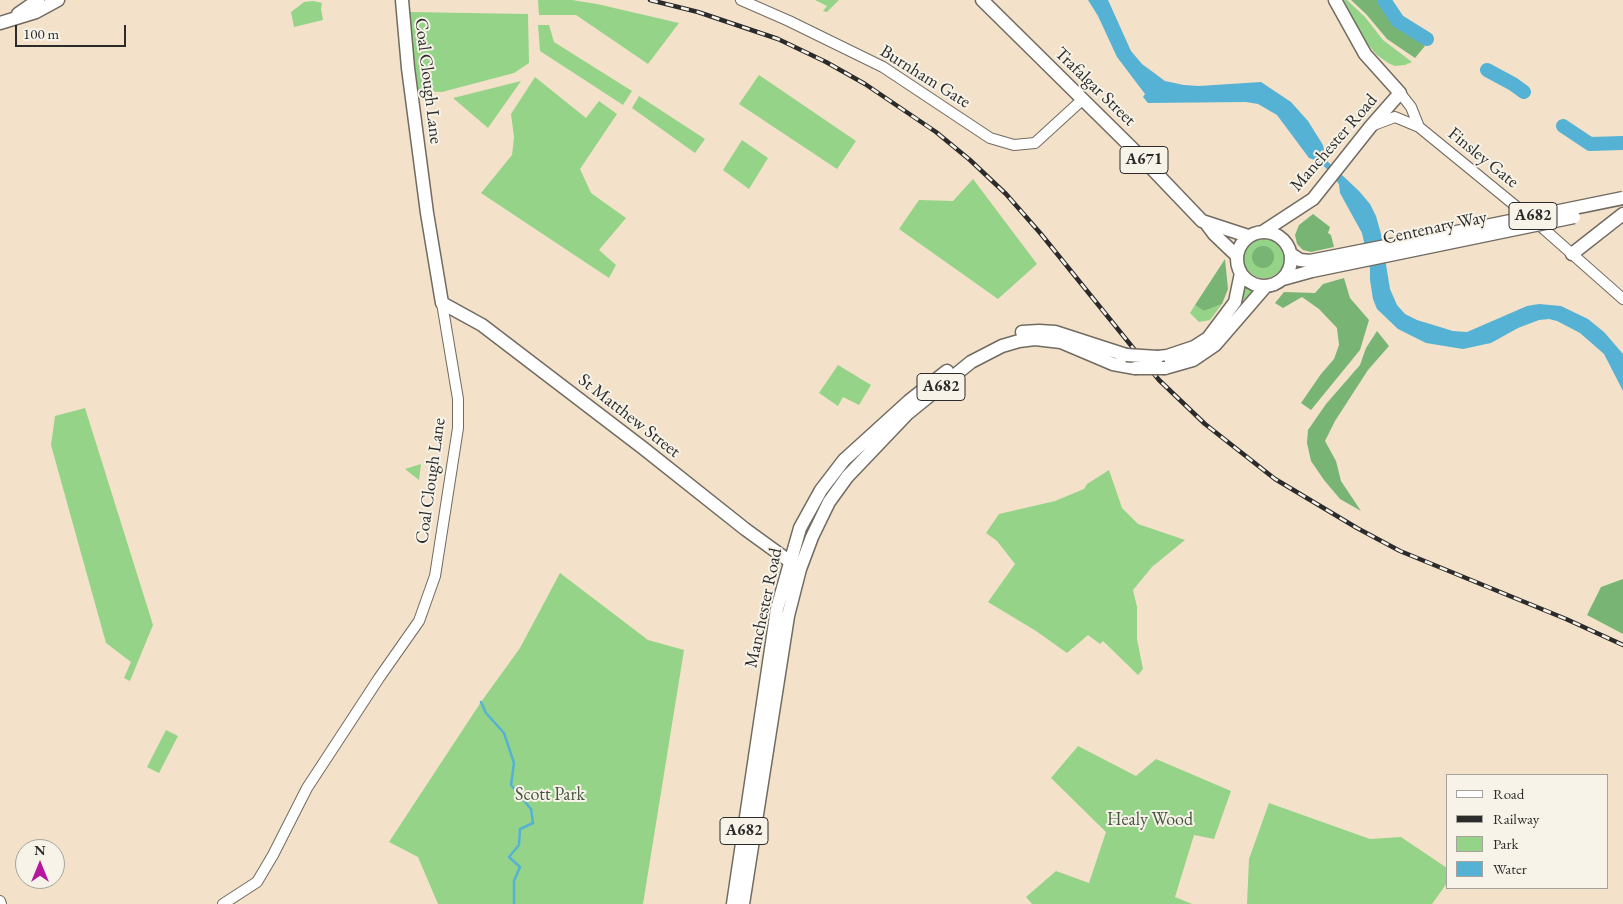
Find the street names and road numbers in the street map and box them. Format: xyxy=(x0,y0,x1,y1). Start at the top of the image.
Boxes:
street label: Coal Clough Lane xyxy=(410,17,446,145)
street label: Burnham Gate xyxy=(876,41,974,113)
street label: Trafalgar Street xyxy=(1050,43,1140,131)
street label: Manchester Road xyxy=(1286,90,1382,196)
street label: Finsley Gate xyxy=(1443,123,1523,193)
road number: A671 xyxy=(1120,146,1168,174)
road number: A682 xyxy=(1509,202,1557,230)
street label: Centenary Way xyxy=(1381,206,1489,250)
street label: St Matthew Street xyxy=(574,369,684,463)
road number: A682 xyxy=(917,374,965,401)
street label: Coal Clough Lane xyxy=(411,417,451,545)
street label: Manchester Road xyxy=(741,546,787,670)
road number: A682 xyxy=(720,818,768,844)

